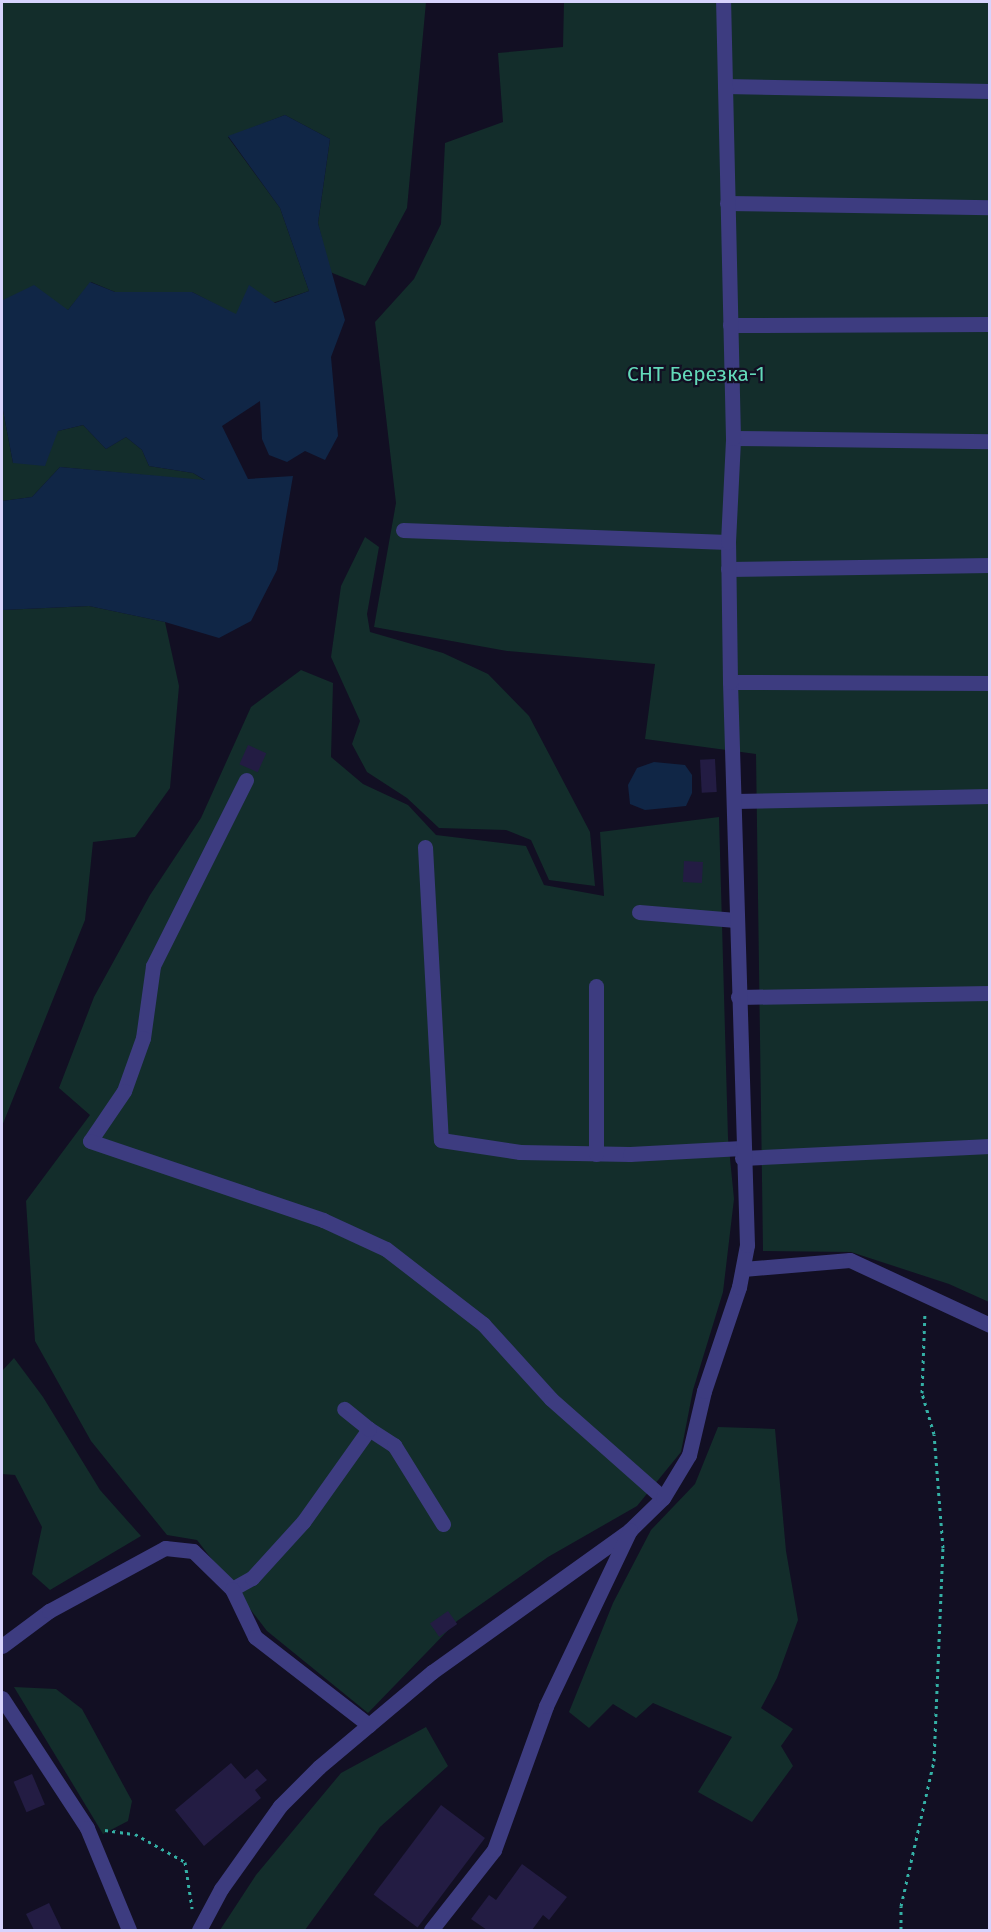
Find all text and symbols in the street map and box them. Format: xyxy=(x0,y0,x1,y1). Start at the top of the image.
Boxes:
park label: СНТ Березка-1 xyxy=(627,361,765,387)

